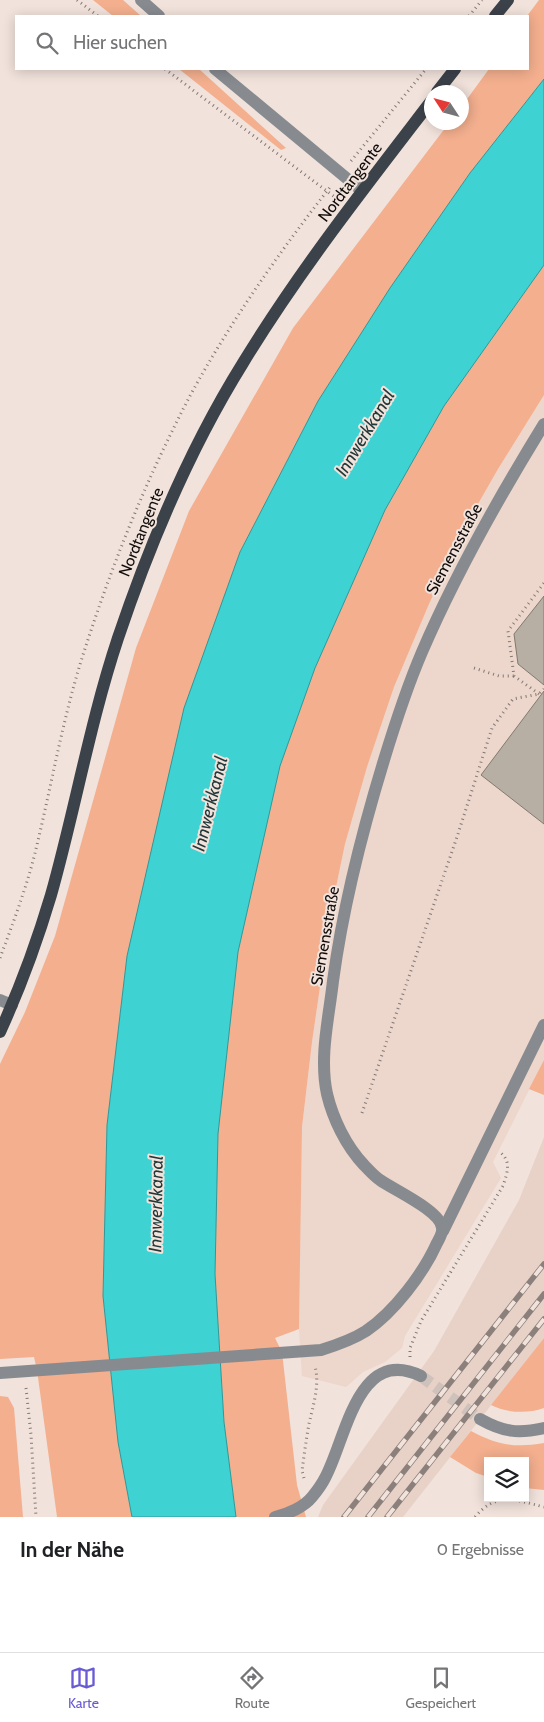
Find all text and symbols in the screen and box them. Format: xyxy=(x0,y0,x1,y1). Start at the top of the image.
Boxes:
search box xyxy=(15,15,529,70)
icon: search xyxy=(33,29,61,57)
text: Hier suchen xyxy=(73,31,167,54)
north arrow xyxy=(424,85,469,130)
street label: Nordtangente xyxy=(314,139,386,225)
water label: Innwerkkanal xyxy=(331,385,400,480)
street label: Nordtangente xyxy=(115,485,167,579)
street label: Siemensstraße xyxy=(422,500,486,598)
water label: Innwerkkanal xyxy=(188,754,233,854)
street label: Siemensstraße xyxy=(307,885,343,987)
water label: Innwerkkanal xyxy=(144,1155,168,1253)
map controls xyxy=(484,1457,529,1502)
button: layers xyxy=(484,1457,529,1502)
text: In der Nähe xyxy=(20,1537,124,1562)
text: 0 Ergebnisse xyxy=(437,1540,524,1559)
tab: Karte xyxy=(68,1664,99,1712)
tab: Route xyxy=(235,1664,270,1712)
tab: Gespeichert xyxy=(406,1664,476,1712)

